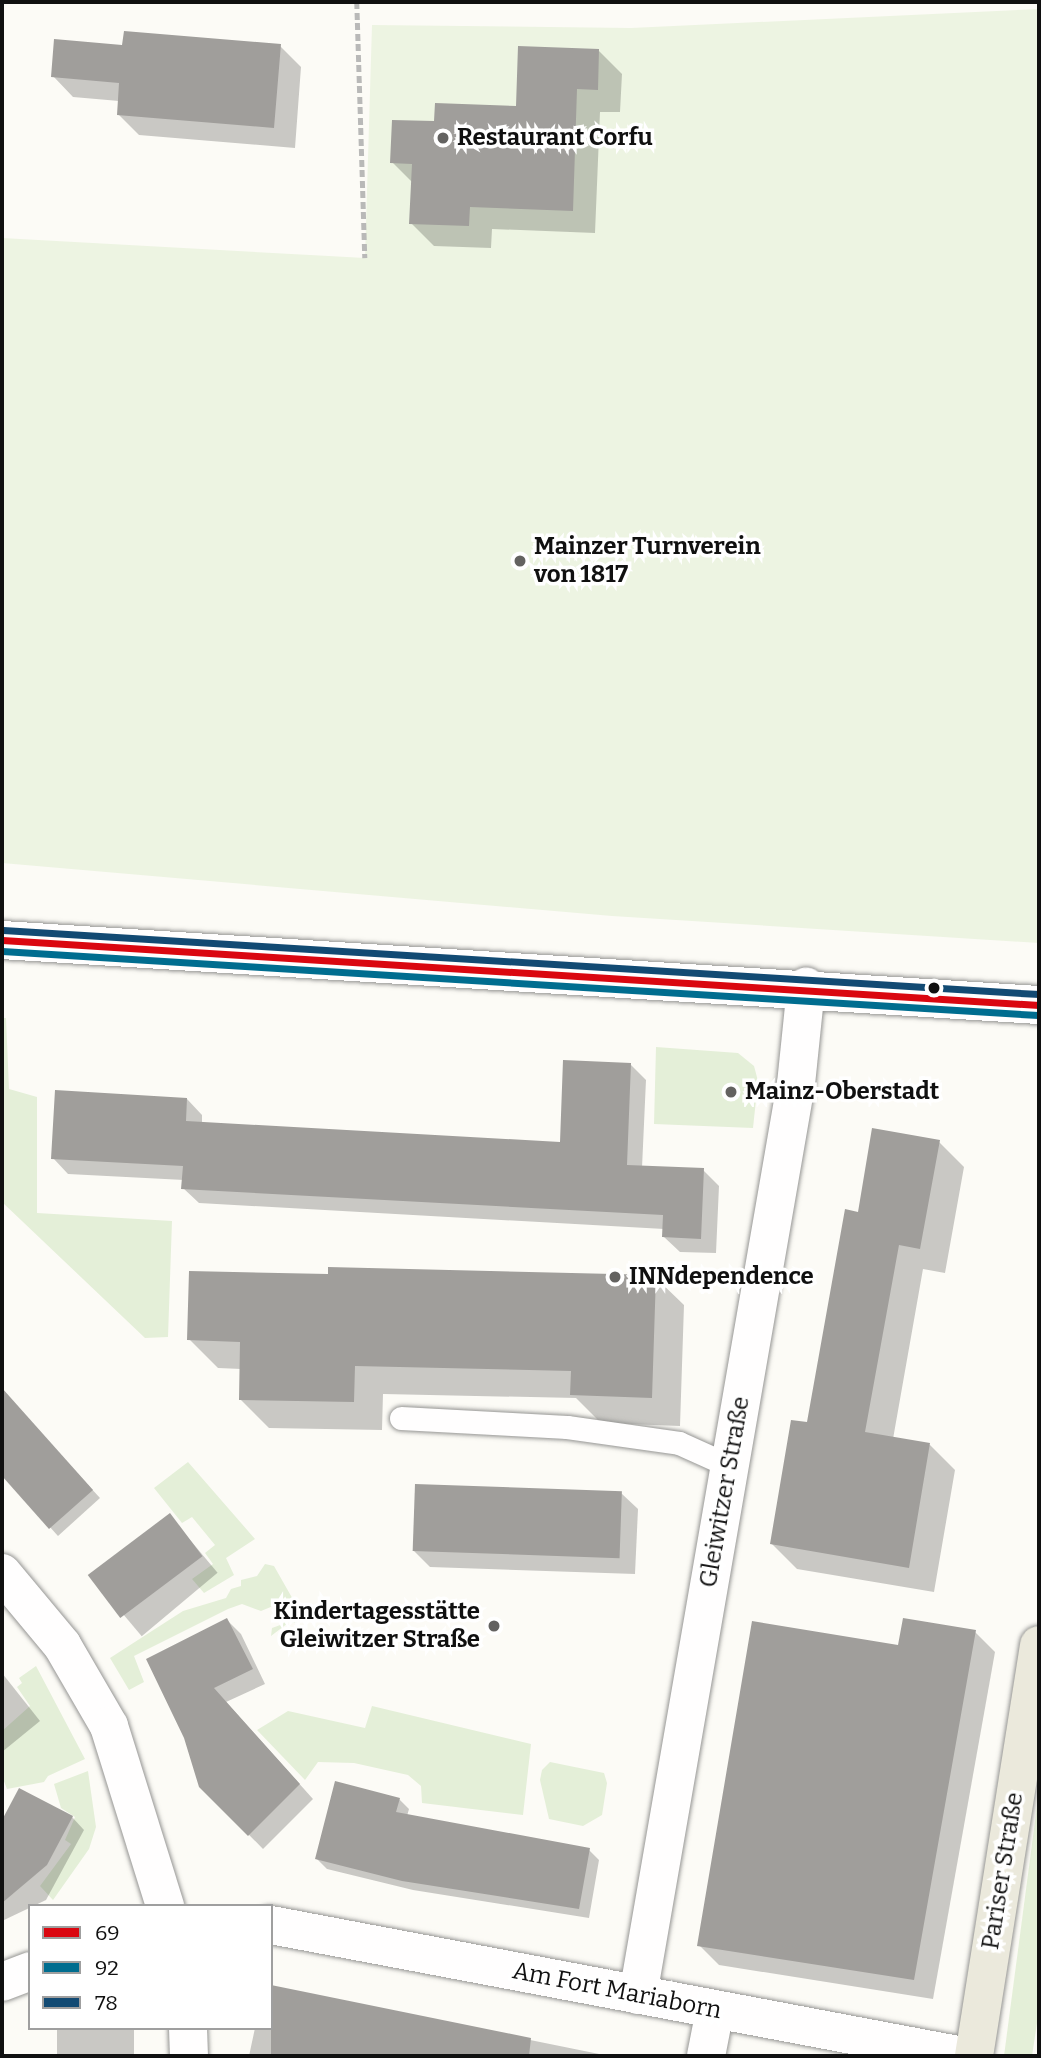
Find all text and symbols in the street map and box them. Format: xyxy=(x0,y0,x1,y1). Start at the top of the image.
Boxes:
place label: Restaurant Corfu xyxy=(457,124,653,152)
marker: Restaurant Corfu xyxy=(435,130,451,146)
place label: Mainzer Turnverein von 1817 xyxy=(534,533,761,589)
marker: Mainzer Turnverein von 1817 xyxy=(512,553,528,569)
unlabelled marker xyxy=(927,981,941,995)
place label: Mainz-Oberstadt xyxy=(745,1078,939,1106)
marker: Mainz-Oberstadt xyxy=(723,1084,739,1100)
place label: INNdependence xyxy=(629,1263,814,1291)
marker: INNdependence xyxy=(607,1269,623,1285)
street label: Gleiwitzer Straße xyxy=(694,1394,756,1590)
place label: Kindertagesstätte Gleiwitzer Straße xyxy=(274,1598,480,1654)
marker: Kindertagesstätte Gleiwitzer Straße xyxy=(486,1618,502,1634)
street label: Pariser Straße xyxy=(976,1790,1030,1952)
legend xyxy=(28,1904,273,2030)
text: 69 xyxy=(95,1920,120,1946)
text: 92 xyxy=(95,1955,119,1981)
street label: Am Fort Mariaborn xyxy=(510,1957,724,2025)
text: 78 xyxy=(95,1990,118,2016)

